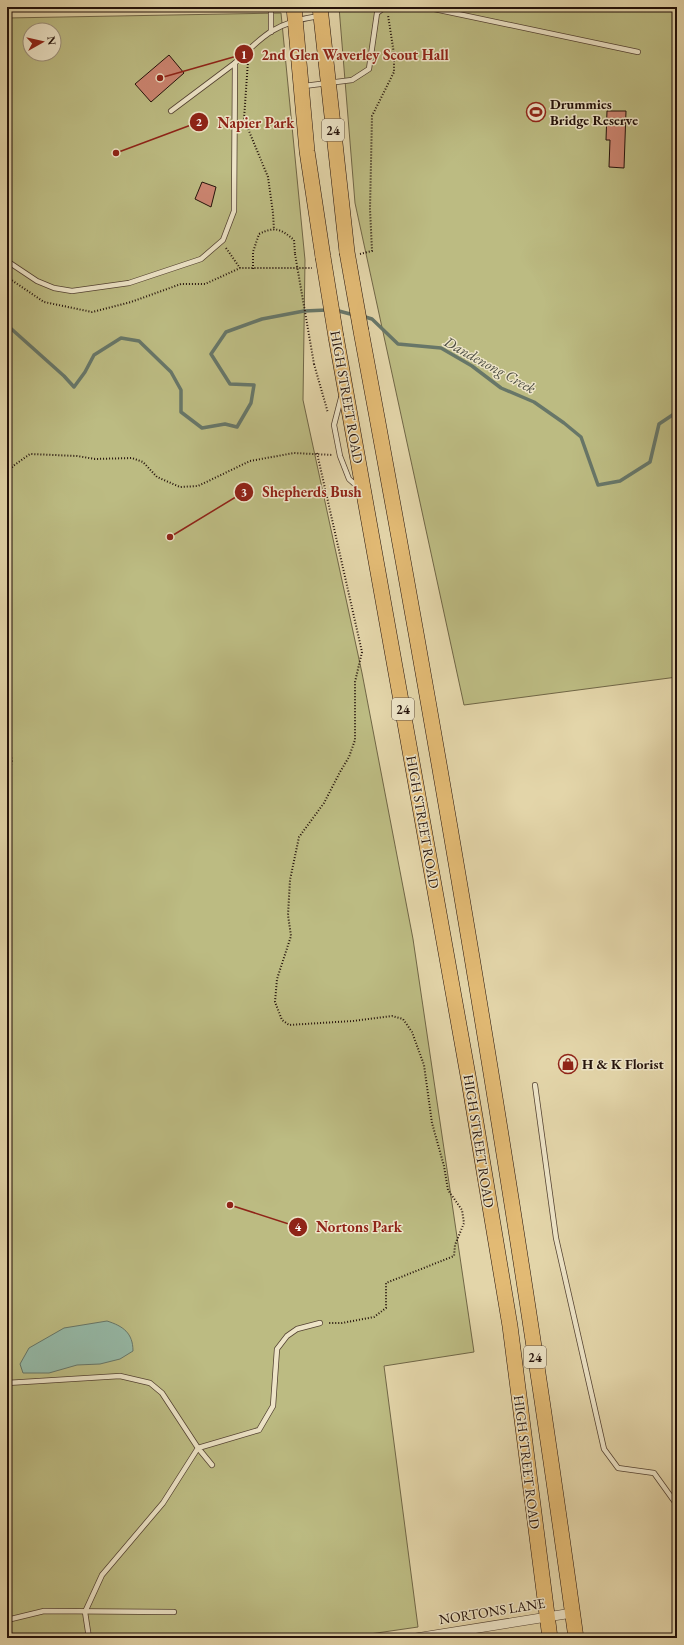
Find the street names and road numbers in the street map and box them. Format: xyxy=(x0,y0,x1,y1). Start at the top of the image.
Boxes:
road number: 24 xyxy=(322,119,344,141)
street label: HIGH STREET ROAD xyxy=(326,329,368,465)
road number: 24 xyxy=(392,698,414,720)
street label: HIGH STREET ROAD xyxy=(402,754,444,890)
street label: HIGH STREET ROAD xyxy=(460,1073,499,1209)
road number: 24 xyxy=(524,1346,546,1368)
street label: HIGH STREET ROAD xyxy=(510,1394,544,1530)
street label: NORTONS LANE xyxy=(438,1594,547,1628)

